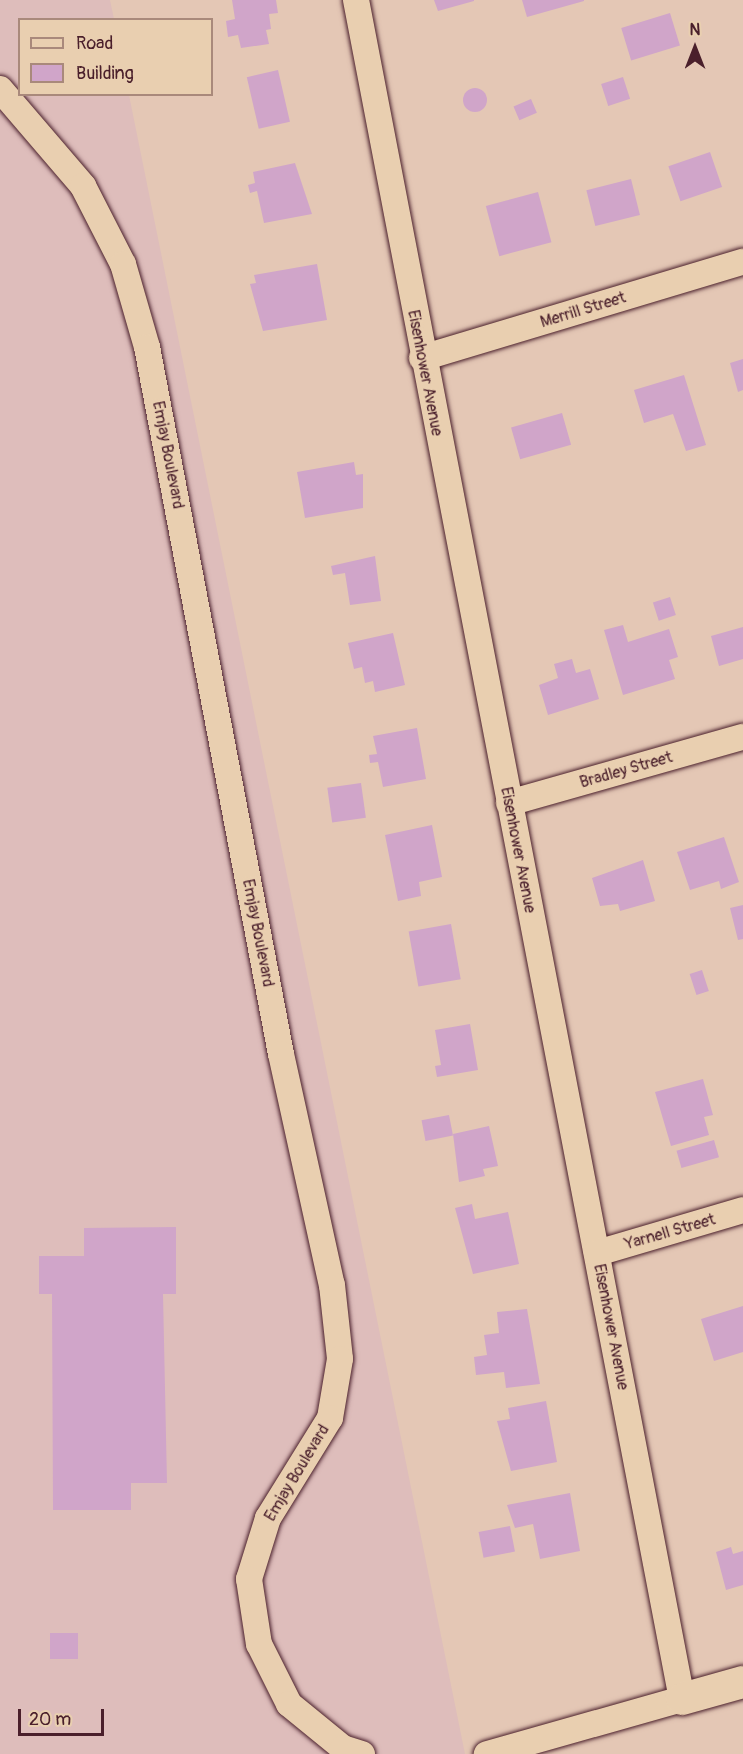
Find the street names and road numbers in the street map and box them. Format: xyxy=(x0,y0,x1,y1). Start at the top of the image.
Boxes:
street label: Merrill Street xyxy=(538,288,628,332)
street label: Eisenhower Avenue xyxy=(403,308,447,438)
street label: Emjay Boulevard xyxy=(148,400,188,510)
street label: Bradley Street xyxy=(577,748,675,792)
street label: Eisenhower Avenue xyxy=(496,785,540,915)
street label: Emjay Boulevard xyxy=(238,878,278,988)
street label: Yarnell Street xyxy=(623,1210,717,1254)
street label: Eisenhower Avenue xyxy=(589,1262,633,1392)
street label: Emjay Boulevard xyxy=(261,1421,333,1525)

